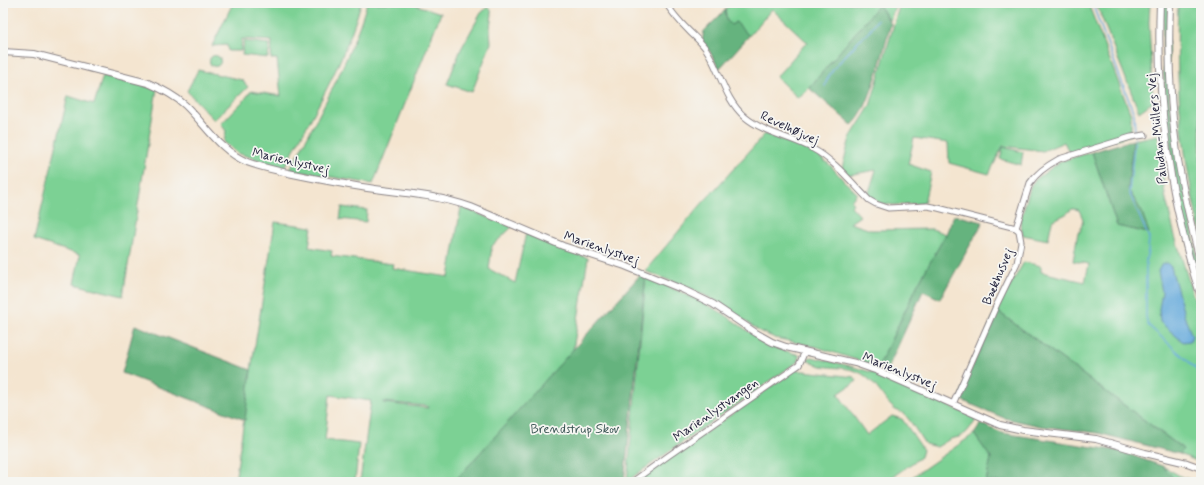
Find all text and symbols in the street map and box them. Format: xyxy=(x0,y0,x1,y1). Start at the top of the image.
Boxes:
street label: Paludan-Müllers Vej xyxy=(1143,73,1172,185)
street label: Revelhøjvej xyxy=(757,107,821,149)
street label: Marienlystvej xyxy=(250,144,331,179)
street label: Marienlystvej xyxy=(561,228,642,269)
street label: Bækhusvej xyxy=(979,246,1018,308)
street label: Marienlystvej xyxy=(860,349,939,394)
street label: Marienlystvangen xyxy=(670,374,762,447)
park label: Brendstrup Skov xyxy=(531,421,619,438)

